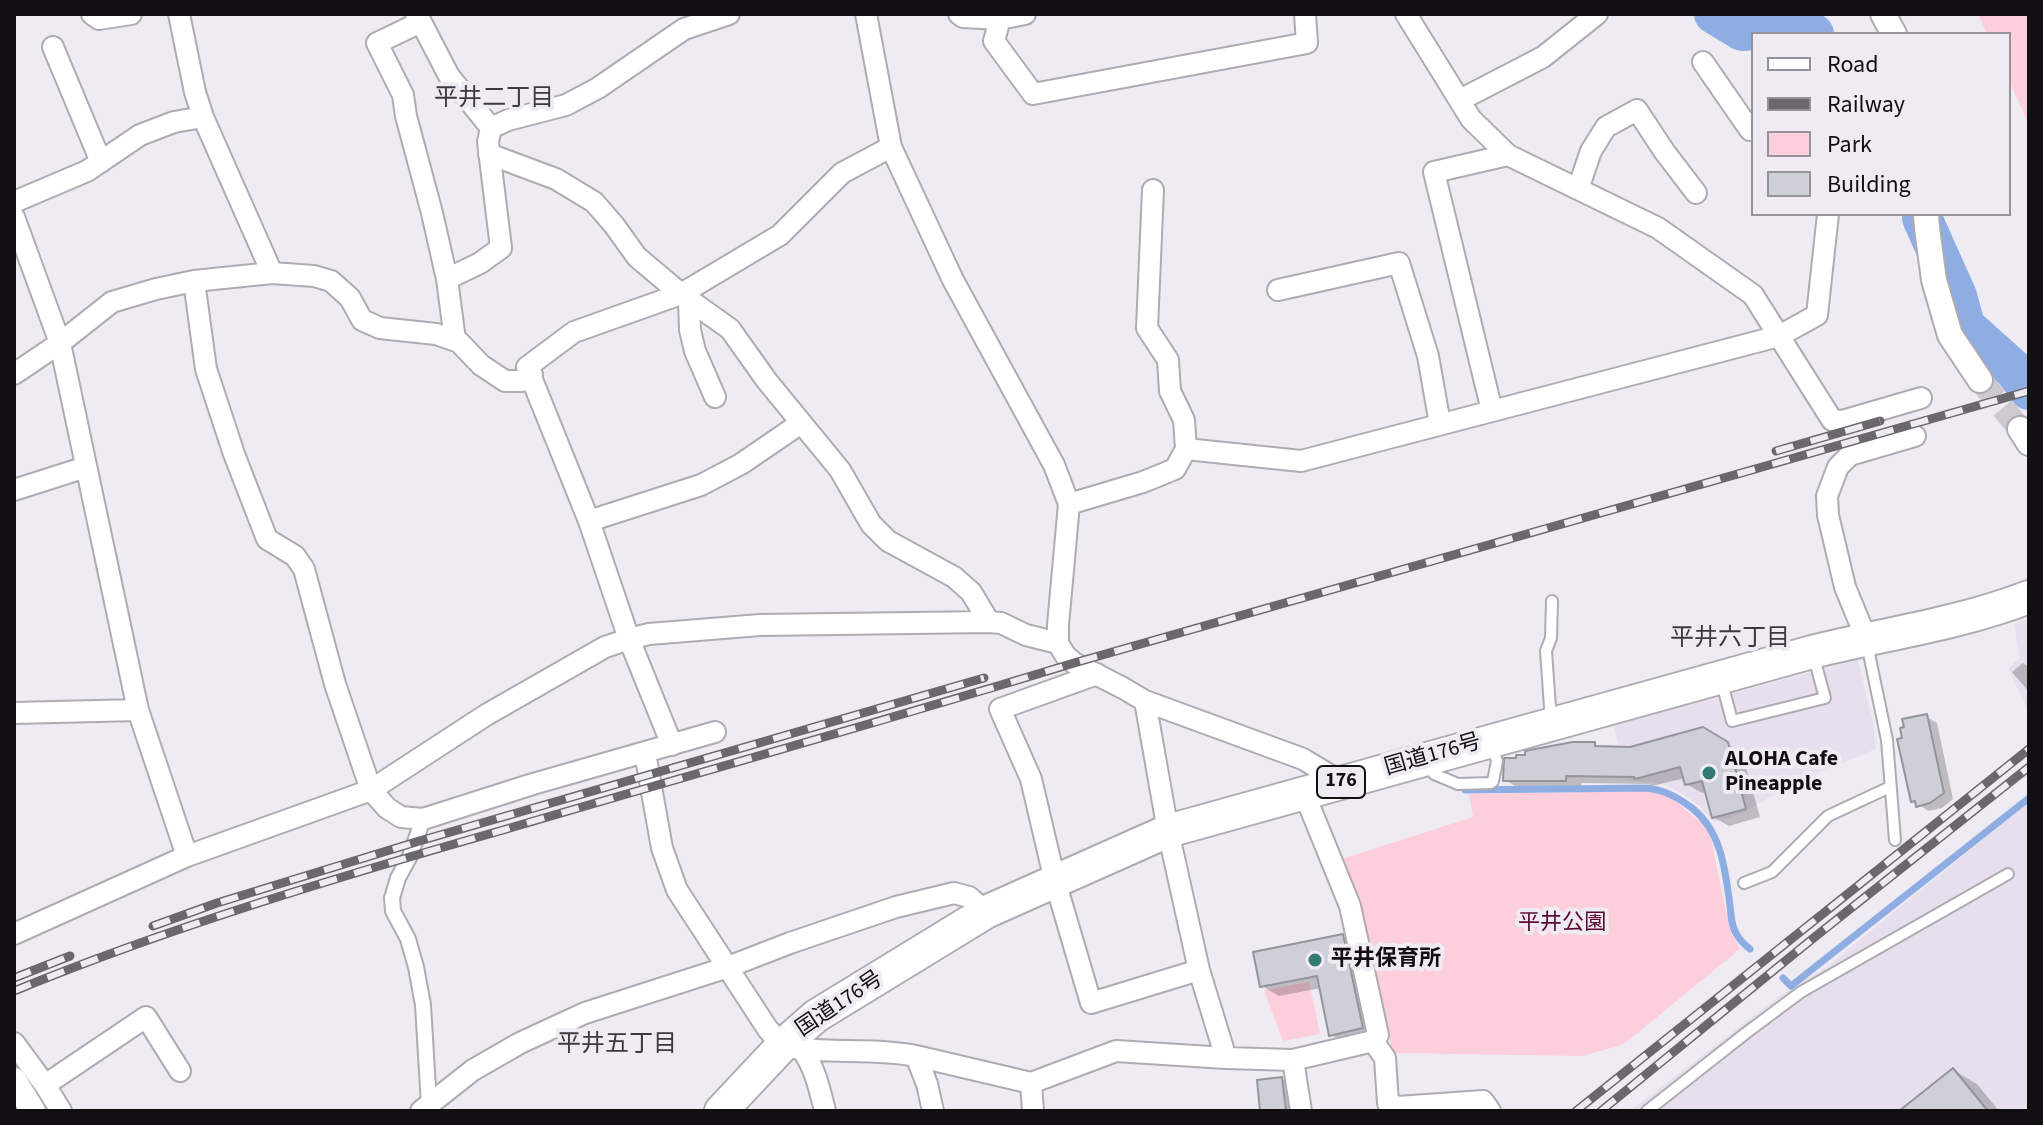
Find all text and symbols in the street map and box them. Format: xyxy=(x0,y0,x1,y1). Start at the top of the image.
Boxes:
legend xyxy=(1751,32,2011,216)
text: Road xyxy=(1827,47,1879,82)
district label: 平井二丁目 xyxy=(434,86,554,114)
text: Railway xyxy=(1827,87,1905,122)
text: Park xyxy=(1827,127,1872,162)
text: Building xyxy=(1827,167,1911,202)
district label: 平井六丁目 xyxy=(1670,626,1790,654)
street label: 国道176号 xyxy=(1382,730,1484,782)
place label: ALOHA Cafe Pineapple xyxy=(1725,747,1838,798)
marker: ALOHA Cafe Pineapple xyxy=(1700,764,1718,782)
road number: 176 xyxy=(1317,766,1365,798)
park label: 平井公園 xyxy=(1518,911,1606,937)
place label: 平井保育所 xyxy=(1331,947,1441,973)
marker: 平井保育所 xyxy=(1306,951,1324,969)
street label: 国道176号 xyxy=(792,966,888,1044)
district label: 平井五丁目 xyxy=(557,1032,677,1060)

